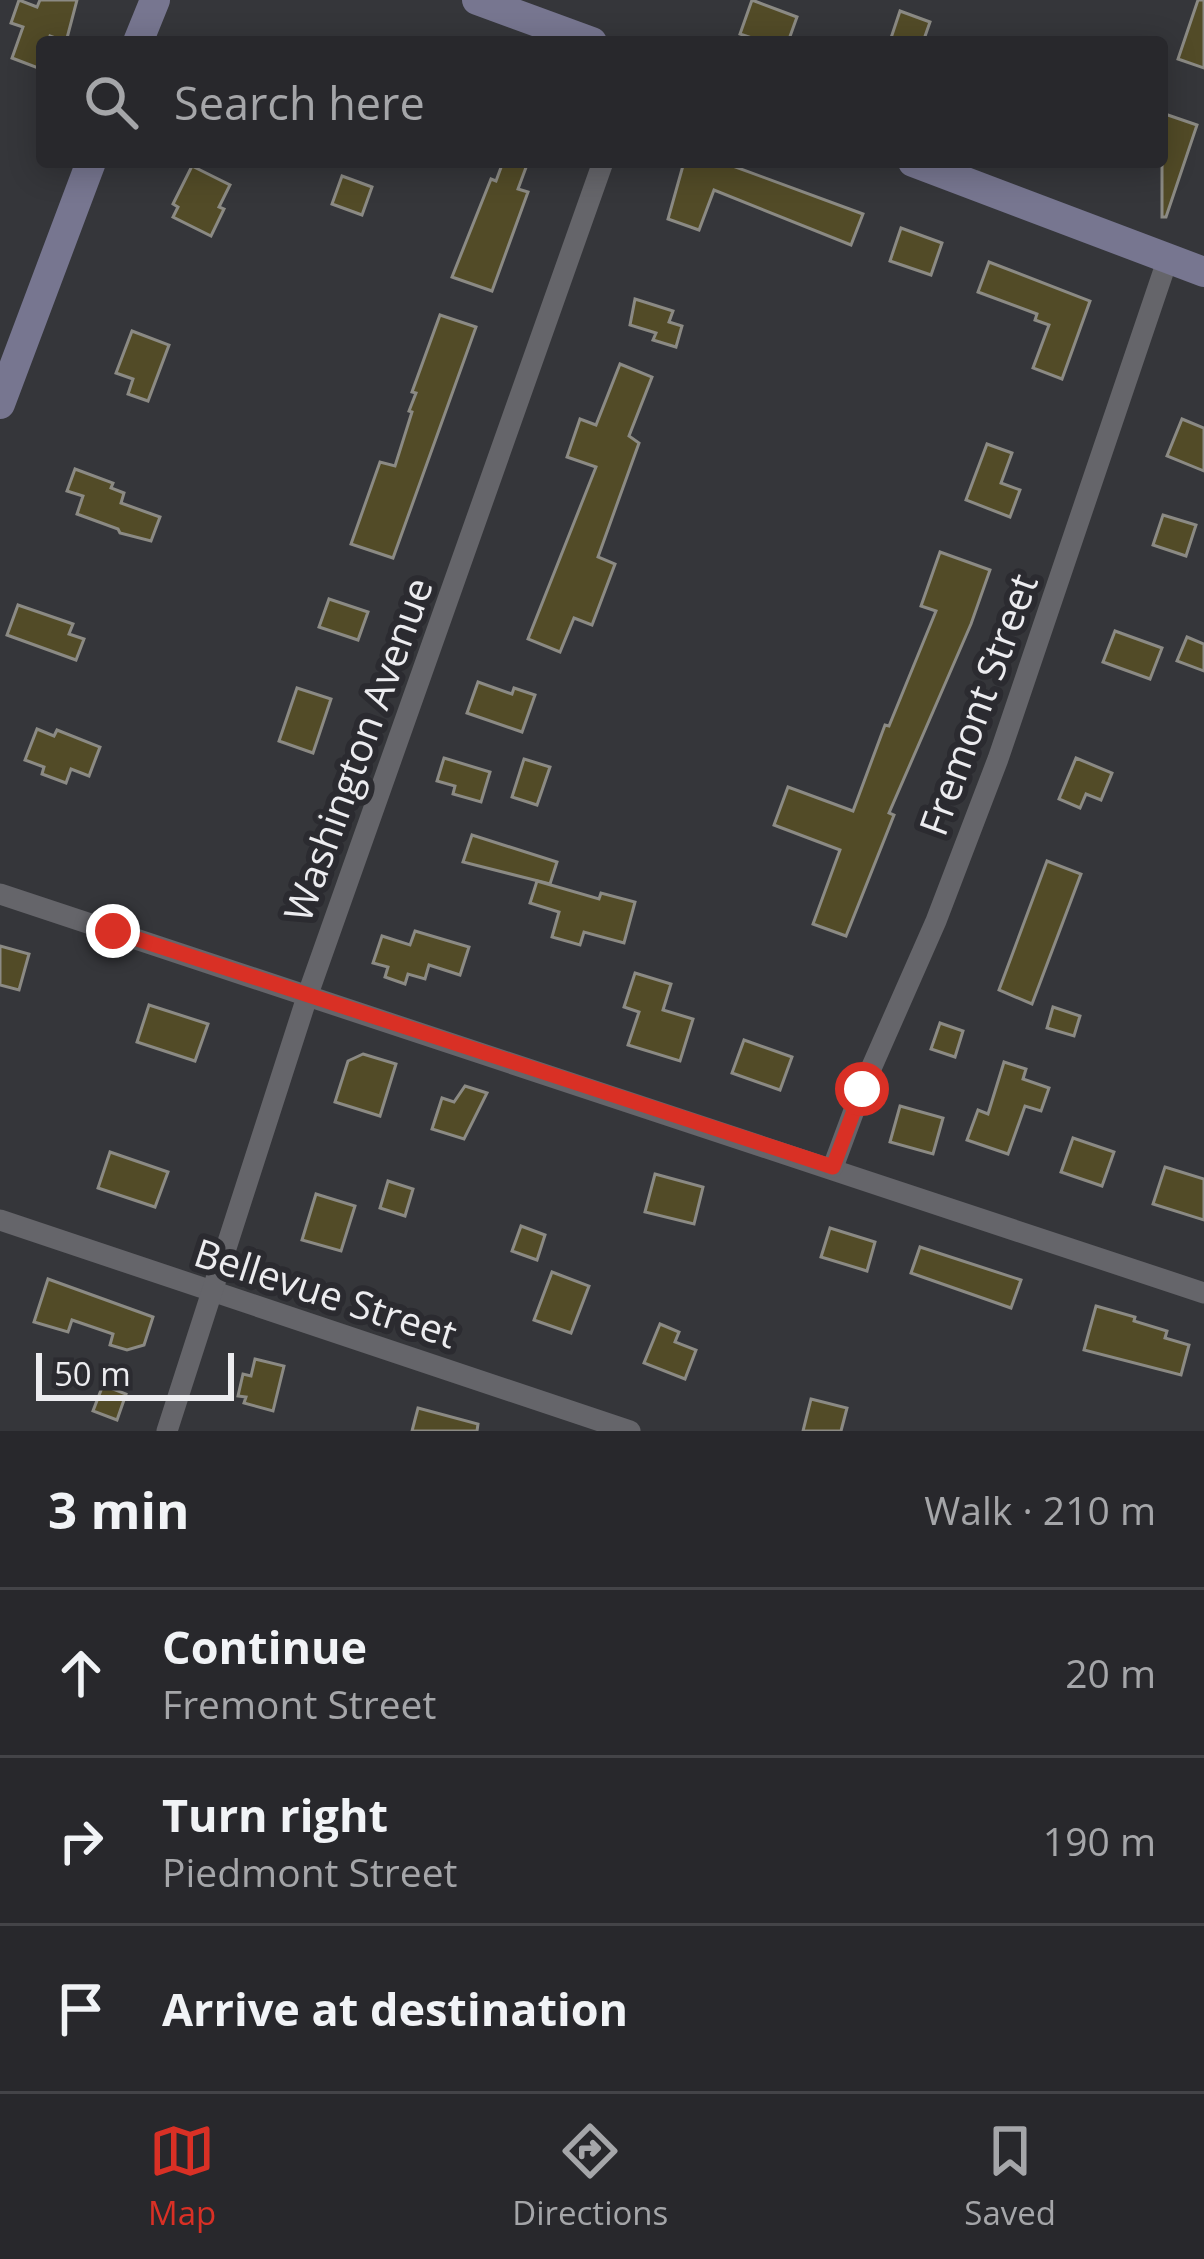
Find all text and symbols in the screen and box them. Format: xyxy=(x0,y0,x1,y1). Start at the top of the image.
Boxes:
search box xyxy=(36,36,1168,168)
icon: search xyxy=(78,69,144,135)
text: Search here xyxy=(174,72,425,133)
street label: Fremont Street xyxy=(905,566,1049,842)
street label: Washington Avenue xyxy=(270,570,444,928)
route end xyxy=(86,904,140,958)
route start xyxy=(835,1062,889,1116)
street label: Bellevue Street xyxy=(188,1225,464,1359)
scale bar xyxy=(36,1347,234,1400)
text: 50 m xyxy=(54,1351,131,1396)
text: 3 min xyxy=(48,1474,190,1544)
text: Walk · 210 m xyxy=(924,1483,1156,1536)
text: Continue xyxy=(162,1616,367,1677)
icon: ahead xyxy=(48,1640,114,1706)
text: 20 m xyxy=(1065,1646,1156,1699)
text: Fremont Street xyxy=(162,1677,436,1730)
text: Turn right xyxy=(162,1784,388,1845)
icon: right xyxy=(48,1808,114,1874)
text: 190 m xyxy=(1043,1814,1156,1867)
text: Piedmont Street xyxy=(162,1845,458,1898)
icon: arrive xyxy=(48,1976,114,2042)
text: Arrive at destination xyxy=(162,1978,628,2039)
tab: Map xyxy=(148,2118,216,2235)
tab: Directions xyxy=(512,2118,668,2235)
tab: Saved xyxy=(964,2118,1056,2235)

